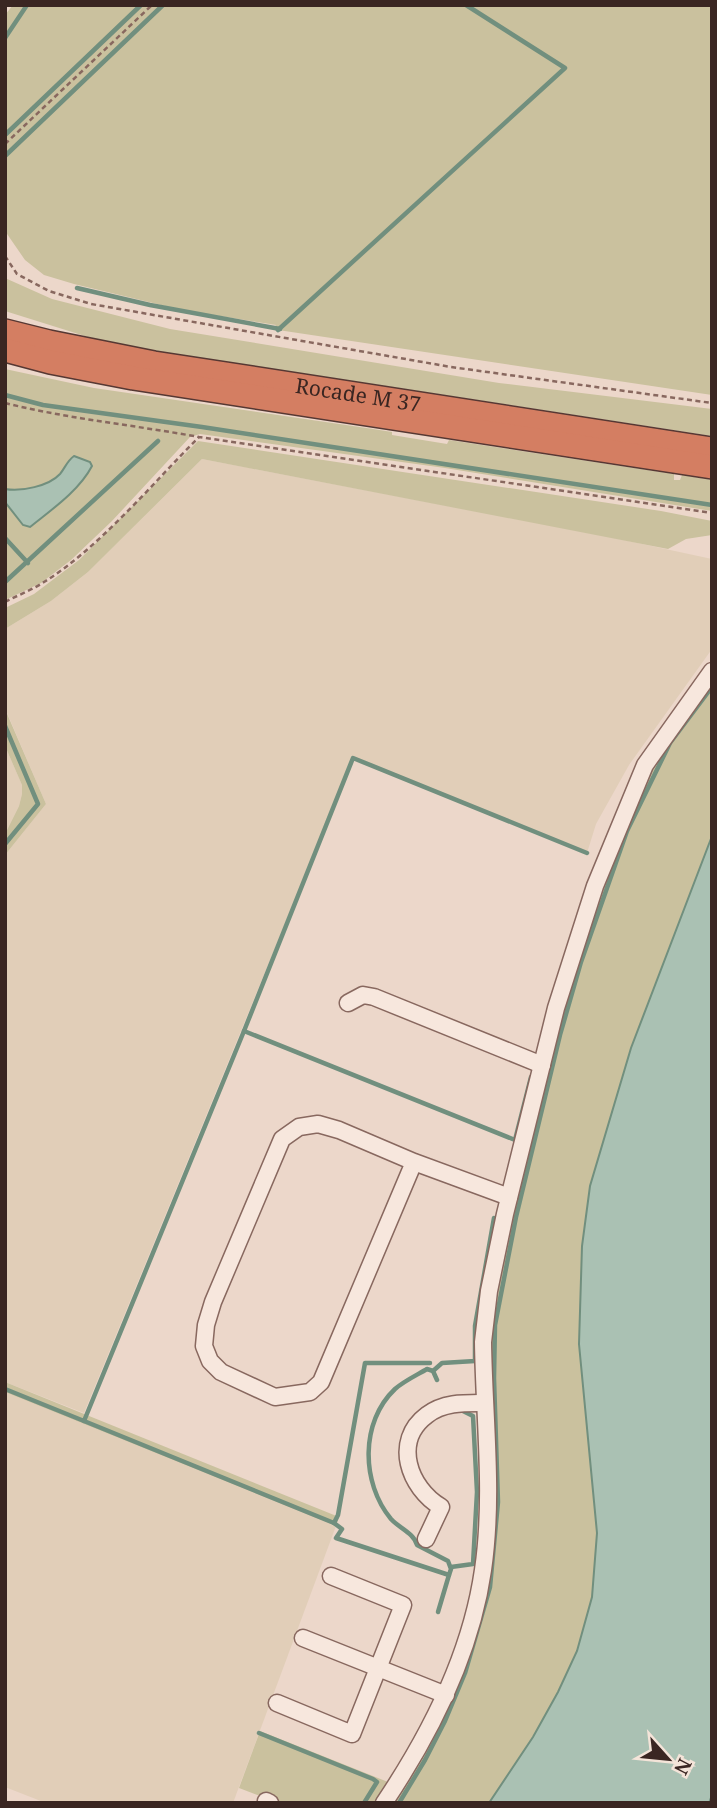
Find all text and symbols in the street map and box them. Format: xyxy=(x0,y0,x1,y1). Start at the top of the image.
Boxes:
street label: Rocade M 37 xyxy=(294,371,423,418)
north arrow xyxy=(633,1724,703,1794)
text: N xyxy=(668,1754,698,1779)

